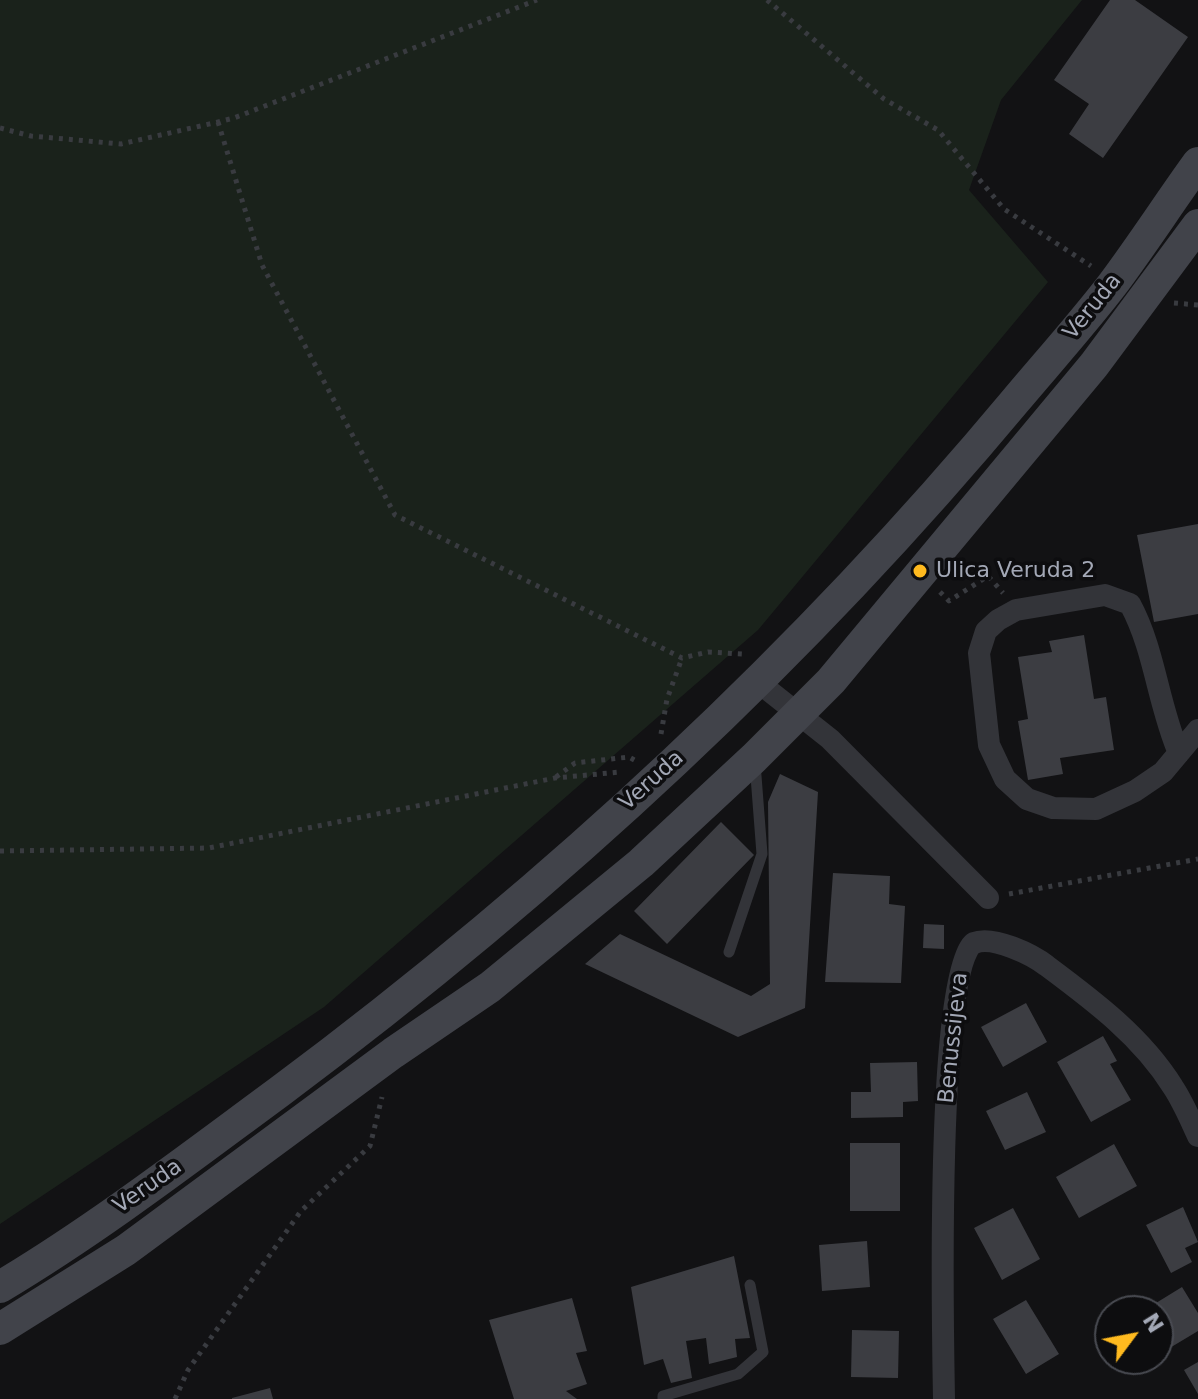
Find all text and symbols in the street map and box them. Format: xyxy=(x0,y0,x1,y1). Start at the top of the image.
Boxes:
street label: Veruda xyxy=(1058,269,1128,345)
place label: Ulica Veruda 2 xyxy=(936,558,1095,584)
marker: Ulica Veruda 2 xyxy=(911,562,929,580)
street label: Veruda xyxy=(614,745,690,817)
street label: Benussijeva xyxy=(934,971,974,1105)
street label: Veruda xyxy=(109,1154,187,1220)
north arrow xyxy=(1094,1295,1174,1375)
text: N xyxy=(1138,1309,1169,1338)

